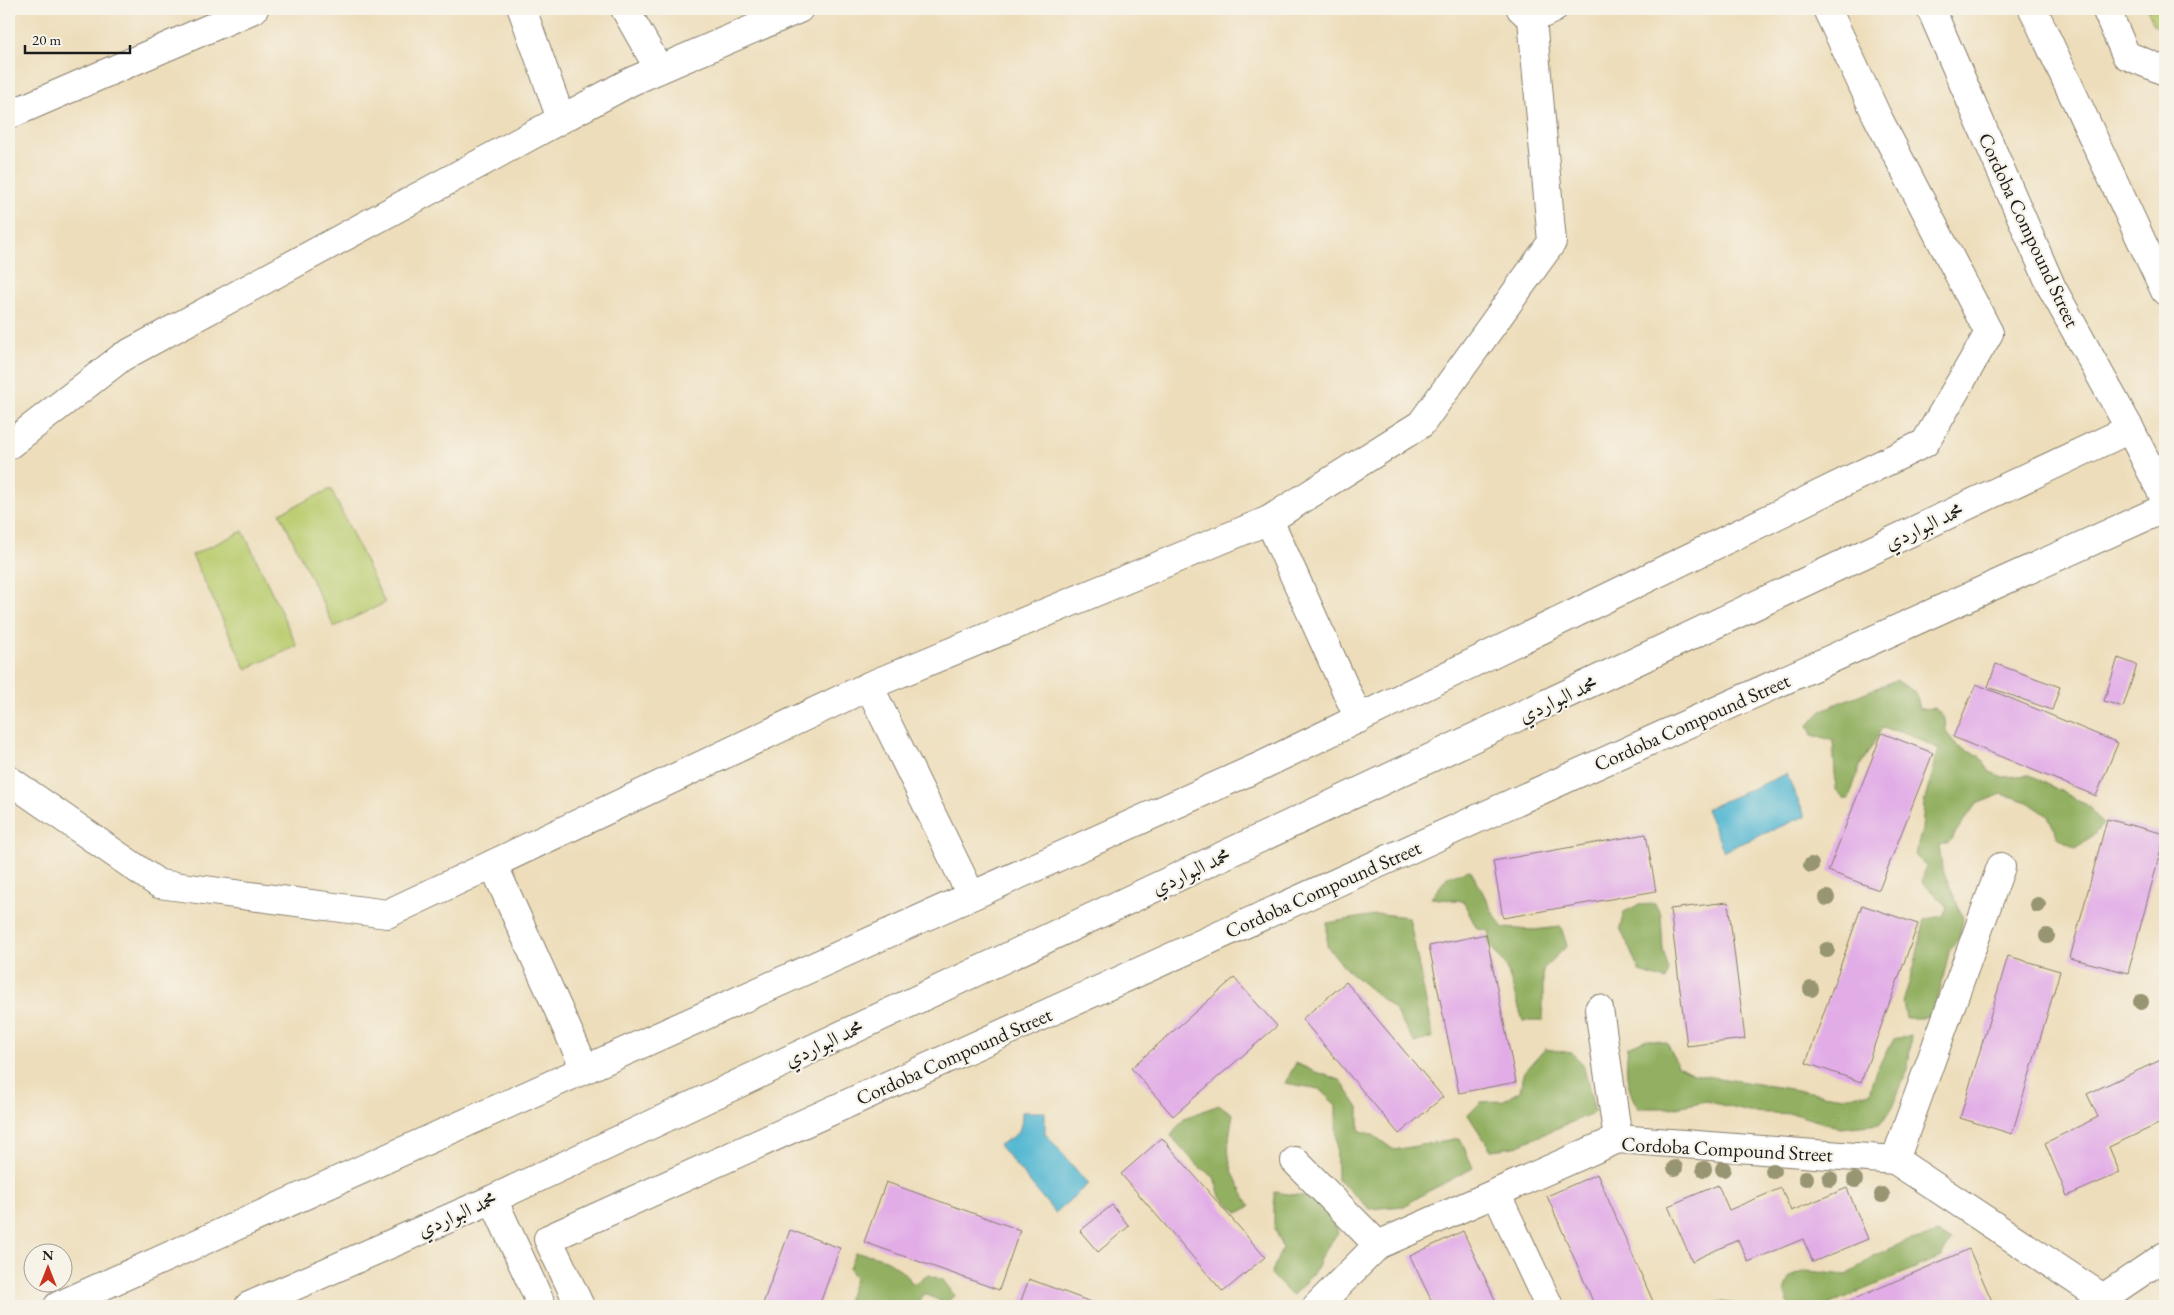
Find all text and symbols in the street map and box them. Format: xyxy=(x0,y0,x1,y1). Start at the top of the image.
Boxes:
scale bar xyxy=(25,22,130,54)
text: 20 m xyxy=(32,30,61,49)
street label: Cordoba Compound Street xyxy=(1972,129,2086,332)
street label: محمد البواردي xyxy=(1880,496,1969,558)
street label: Cordoba Compound Street xyxy=(1590,667,1795,777)
street label: محمد البواردي xyxy=(1514,669,1603,731)
street label: Cordoba Compound Street xyxy=(1221,834,1426,944)
street label: محمد البواردي xyxy=(1147,841,1236,903)
street label: Cordoba Compound Street xyxy=(852,1001,1057,1111)
street label: محمد البواردي xyxy=(780,1013,869,1075)
street label: Cordoba Compound Street xyxy=(1621,1130,1834,1168)
street label: محمد البواردي xyxy=(413,1185,502,1246)
north arrow xyxy=(22,1242,72,1292)
text: N xyxy=(42,1246,54,1264)

